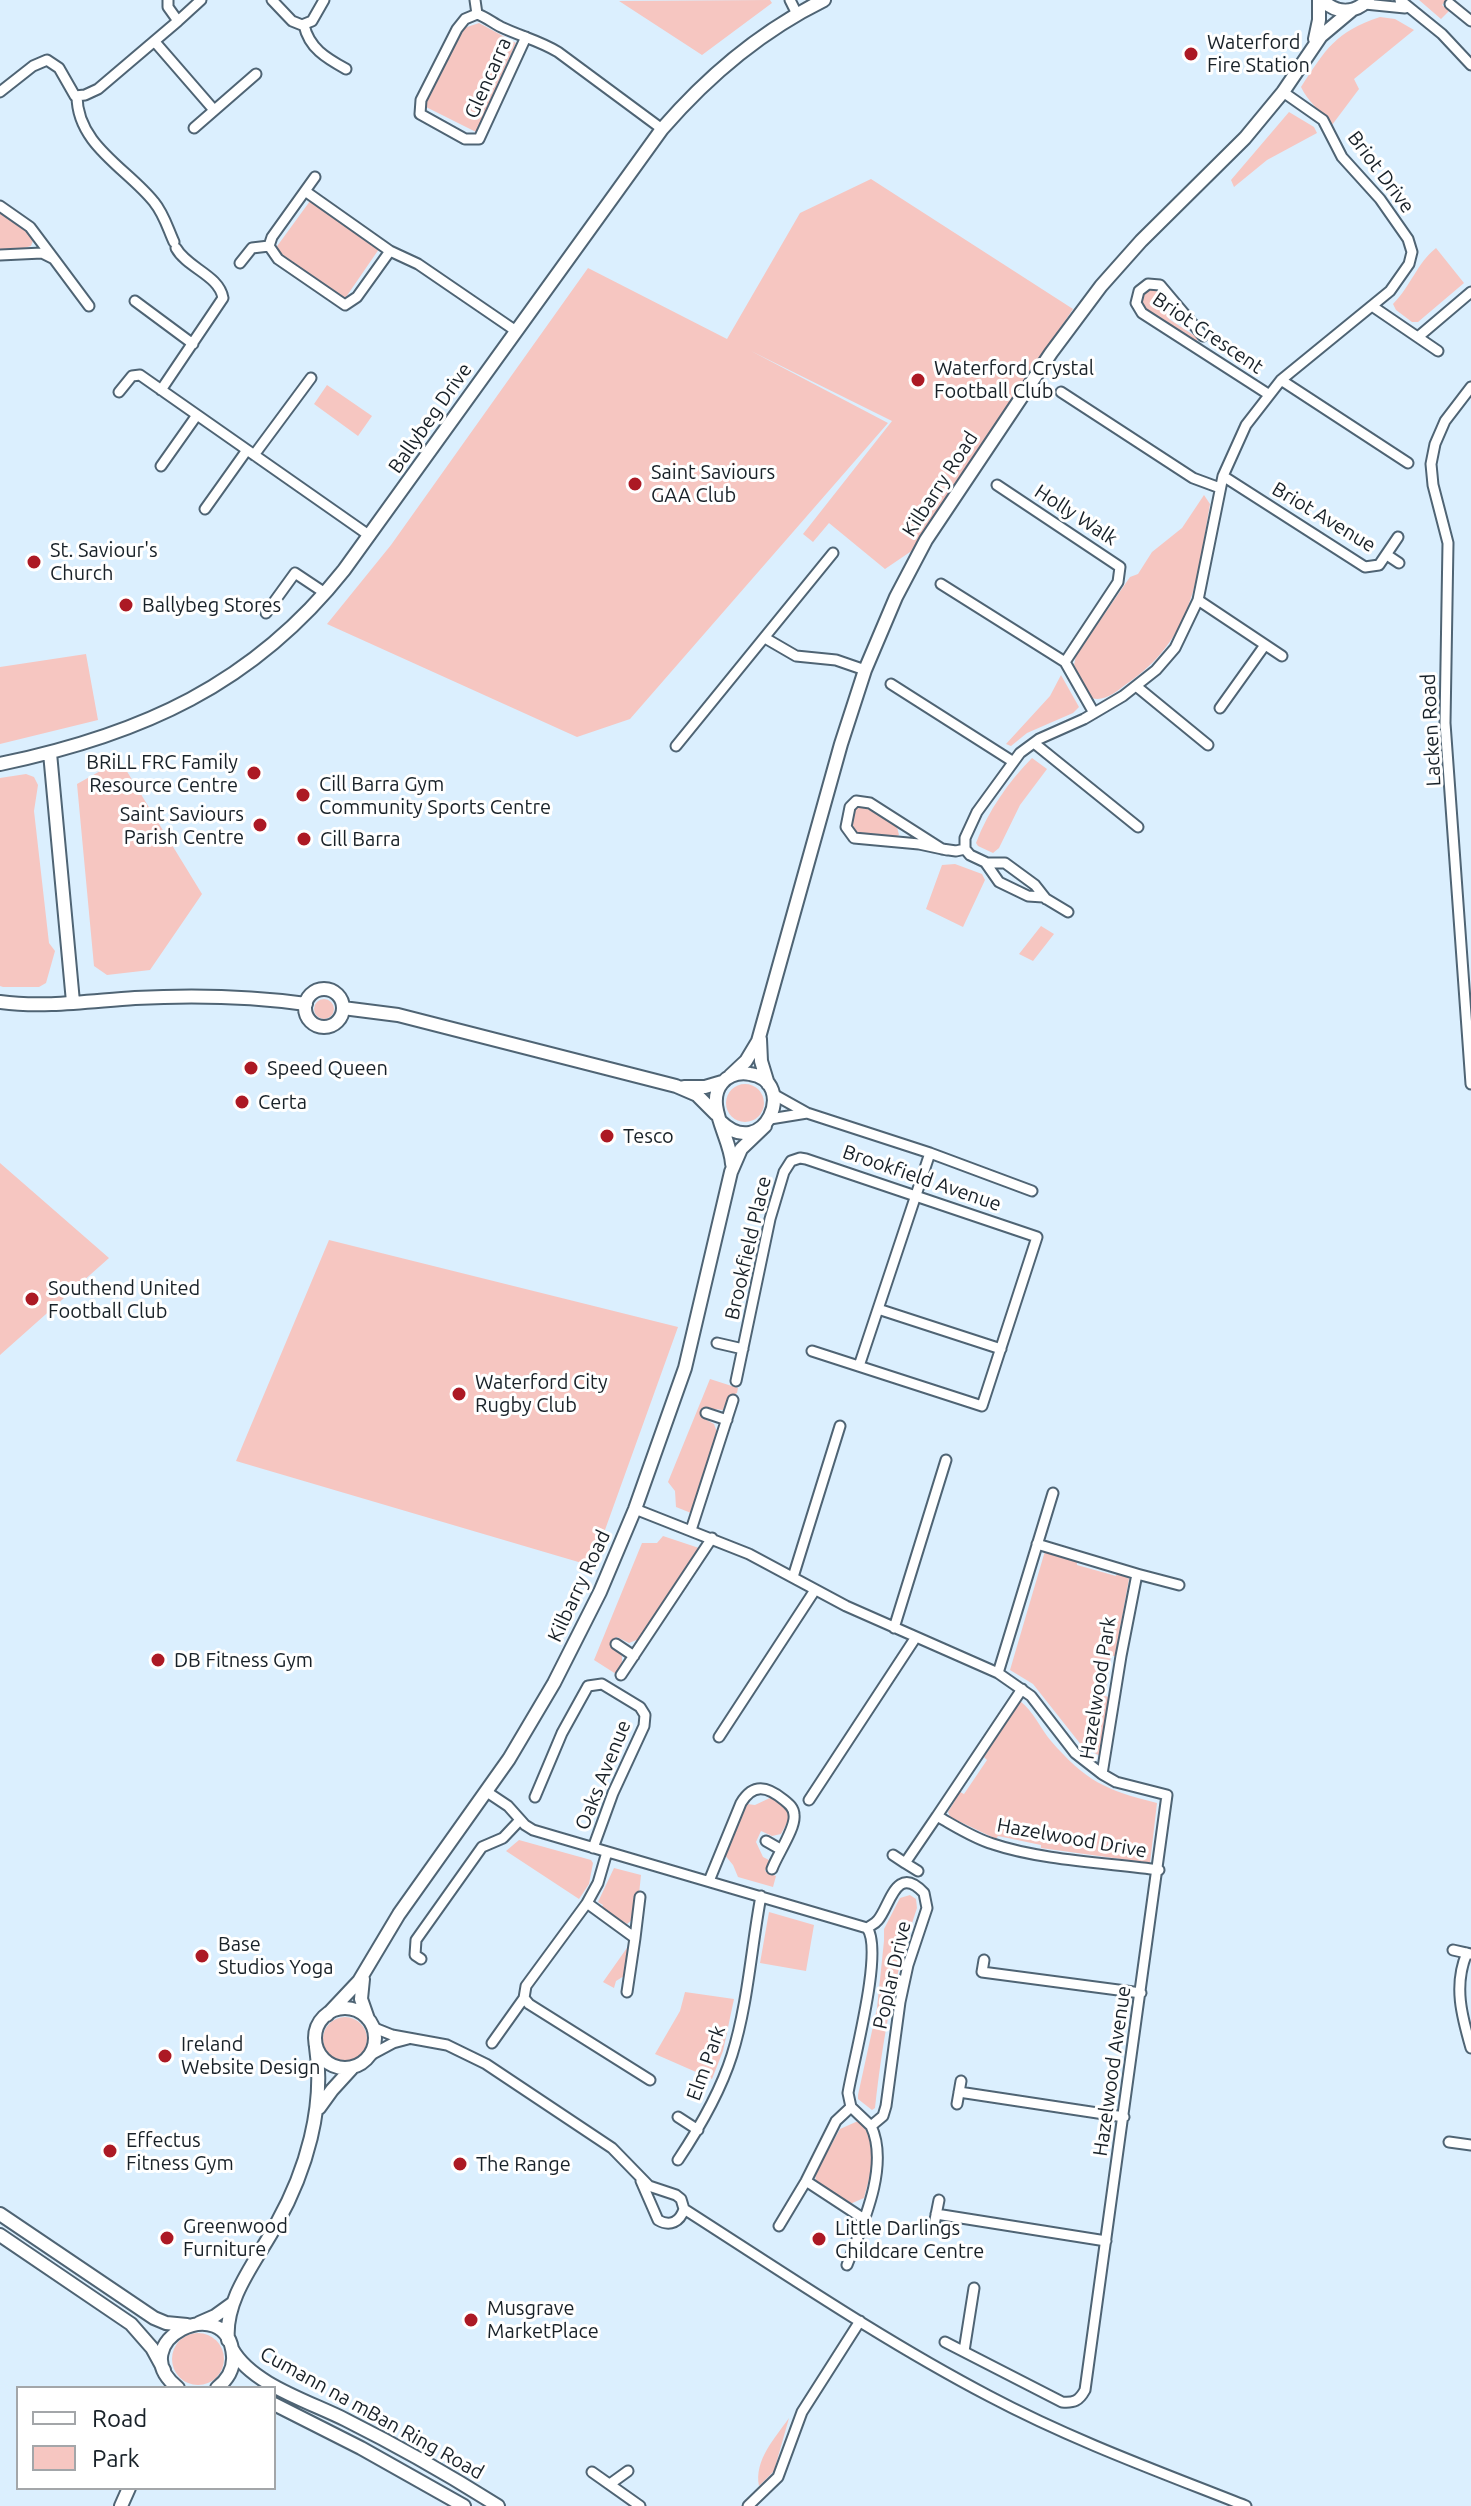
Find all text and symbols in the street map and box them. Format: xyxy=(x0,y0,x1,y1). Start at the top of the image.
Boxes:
place label: Waterford Fire Station xyxy=(1207,30,1310,77)
street label: Glencarra xyxy=(460,34,516,122)
marker: Waterford Fire Station xyxy=(1182,45,1200,63)
street label: Briot Drive xyxy=(1342,126,1420,218)
street label: Briot Crescent xyxy=(1148,287,1268,379)
place label: Waterford Crystal Football Club xyxy=(934,356,1094,403)
street label: Ballybeg Drive xyxy=(383,358,477,478)
marker: Waterford Crystal Football Club xyxy=(909,371,927,389)
street label: Kilbarry Road xyxy=(897,427,983,541)
place label: Saint Saviours GAA Club xyxy=(651,460,775,507)
marker: Saint Saviours GAA Club xyxy=(626,475,644,493)
street label: Briot Avenue xyxy=(1268,477,1380,557)
street label: Holly Walk xyxy=(1030,479,1122,551)
place label: St. Saviour's Church xyxy=(50,538,158,585)
marker: St. Saviour's Church xyxy=(25,553,43,571)
place label: Ballybeg Stores xyxy=(142,593,281,617)
marker: Ballybeg Stores xyxy=(117,596,135,614)
street label: Lacken Road xyxy=(1416,673,1446,787)
place label: BRiLL FRC Family Resource Centre xyxy=(86,750,238,797)
marker: BRiLL FRC Family Resource Centre xyxy=(245,764,263,782)
place label: Cill Barra Gym Community Sports Centre xyxy=(319,772,551,819)
marker: Cill Barra Gym Community Sports Centre xyxy=(294,786,312,804)
place label: Saint Saviours Parish Centre xyxy=(120,802,244,849)
marker: Saint Saviours Parish Centre xyxy=(251,816,269,834)
place label: Cill Barra xyxy=(320,827,401,851)
marker: Cill Barra xyxy=(295,830,313,848)
place label: Speed Queen xyxy=(267,1056,388,1080)
marker: Speed Queen xyxy=(242,1059,260,1077)
place label: Certa xyxy=(258,1090,307,1114)
marker: Certa xyxy=(233,1093,251,1111)
place label: Tesco xyxy=(623,1124,674,1148)
marker: Tesco xyxy=(598,1127,616,1145)
street label: Brookfield Avenue xyxy=(840,1140,1004,1216)
street label: Brookfield Place xyxy=(720,1174,776,1322)
place label: Southend United Football Club xyxy=(48,1276,200,1323)
marker: Southend United Football Club xyxy=(23,1290,41,1308)
place label: Waterford City Rugby Club xyxy=(475,1370,608,1417)
marker: Waterford City Rugby Club xyxy=(450,1385,468,1403)
street label: Kilbarry Road xyxy=(543,1526,615,1646)
street label: Hazelwood Park xyxy=(1075,1615,1121,1761)
place label: DB Fitness Gym xyxy=(174,1648,313,1672)
marker: DB Fitness Gym xyxy=(149,1651,167,1669)
street label: Oaks Avenue xyxy=(570,1716,636,1834)
street label: Hazelwood Drive xyxy=(995,1813,1149,1863)
street label: Poplar Drive xyxy=(868,1919,916,2031)
place label: Base Studios Yoga xyxy=(218,1932,333,1979)
marker: Base Studios Yoga xyxy=(193,1947,211,1965)
street label: Hazelwood Avenue xyxy=(1088,1984,1136,2158)
street label: Elm Park xyxy=(681,2022,731,2104)
place label: Ireland Website Design xyxy=(181,2032,321,2079)
marker: Ireland Website Design xyxy=(156,2047,174,2065)
place label: Effectus Fitness Gym xyxy=(126,2128,234,2175)
marker: Effectus Fitness Gym xyxy=(101,2142,119,2160)
place label: The Range xyxy=(476,2152,571,2176)
marker: The Range xyxy=(451,2155,469,2173)
place label: Greenwood Furniture xyxy=(183,2214,288,2261)
place label: Little Darlings Childcare Centre xyxy=(835,2216,984,2263)
marker: Greenwood Furniture xyxy=(158,2229,176,2247)
marker: Little Darlings Childcare Centre xyxy=(810,2230,828,2248)
place label: Musgrave MarketPlace xyxy=(487,2296,599,2343)
marker: Musgrave MarketPlace xyxy=(462,2311,480,2329)
street label: Cumann na mBan Ring Road xyxy=(256,2341,488,2485)
legend xyxy=(16,2386,276,2490)
text: Road xyxy=(92,2405,147,2432)
text: Park xyxy=(92,2445,140,2472)

